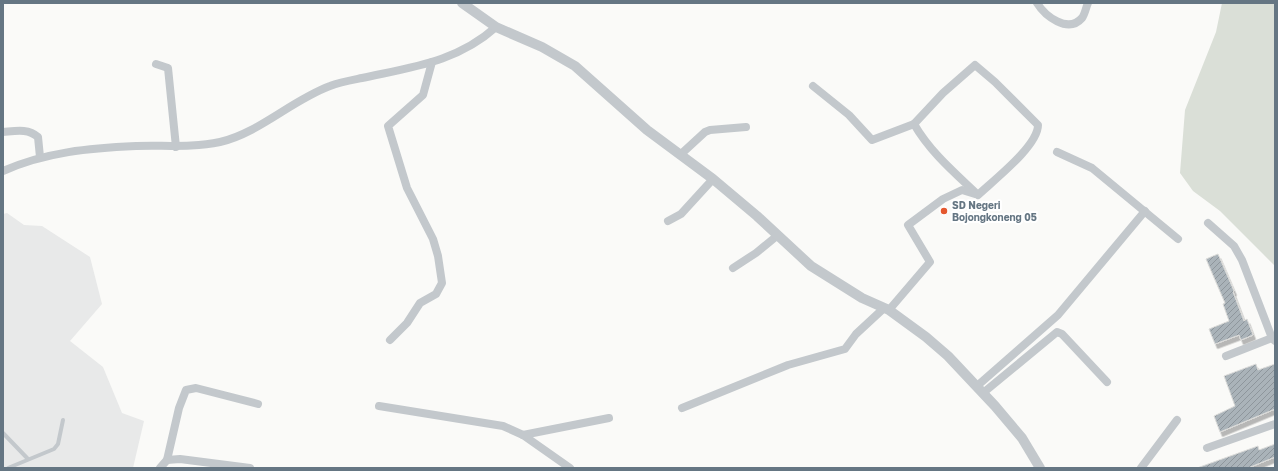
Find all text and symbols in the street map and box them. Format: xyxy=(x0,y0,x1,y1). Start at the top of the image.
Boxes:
place label: SD Negeri Bojongkoneng 05 xyxy=(952,199,1037,223)
marker: SD Negeri Bojongkoneng 05 xyxy=(939,206,949,216)

